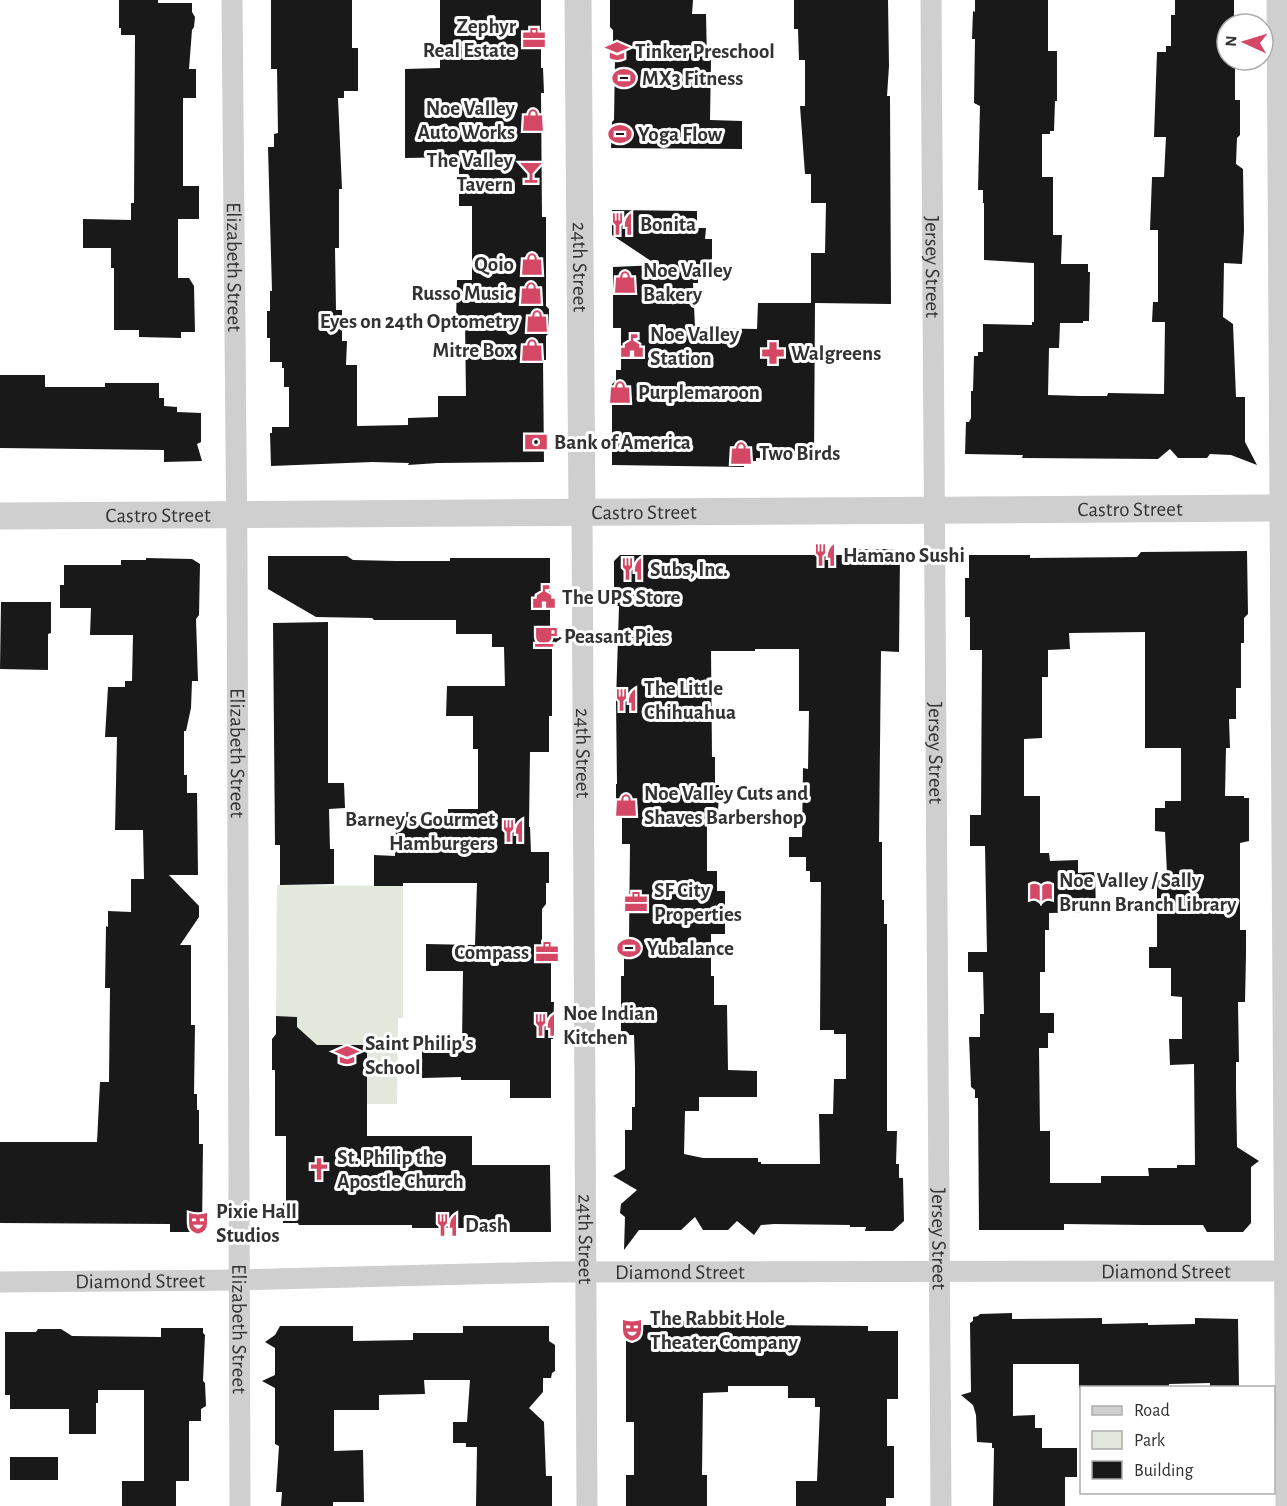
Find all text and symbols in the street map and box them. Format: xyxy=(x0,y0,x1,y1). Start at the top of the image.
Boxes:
north arrow xyxy=(1215,12,1275,72)
place label: Zephyr Real Estate xyxy=(423,16,517,61)
office icon: Zephyr Real Estate xyxy=(521,25,547,51)
text: N xyxy=(1223,35,1239,47)
school or university icon: Tinker Preschool xyxy=(604,38,630,64)
place label: Tinker Preschool xyxy=(635,41,775,62)
sports icon: MX3 Fitness xyxy=(611,65,637,91)
place label: MX3 Fitness xyxy=(642,68,743,89)
place label: Noe Valley Auto Works xyxy=(418,98,516,143)
shop icon: Noe Valley Auto Works xyxy=(520,107,546,133)
sports icon: Yoga Flow xyxy=(607,121,633,147)
place label: Yoga Flow xyxy=(638,124,723,145)
place label: The Valley Tavern xyxy=(427,150,514,195)
bar icon: The Valley Tavern xyxy=(518,159,544,185)
street label: Elizabeth Street xyxy=(223,202,245,332)
restaurant icon: Bonita xyxy=(609,211,635,237)
place label: Bonita xyxy=(640,214,696,235)
street label: Jersey Street xyxy=(921,216,943,318)
street label: 24th Street xyxy=(569,222,590,312)
shop icon: Qoio xyxy=(519,251,545,277)
place label: Qoio xyxy=(474,254,514,276)
place label: Noe Valley Bakery xyxy=(643,260,733,305)
shop icon: Noe Valley Bakery xyxy=(612,269,638,295)
shop icon: Russo Music xyxy=(518,280,544,306)
place label: Russo Music xyxy=(411,283,513,304)
shop icon: Eyes on 24th Optometry xyxy=(524,308,550,334)
place label: Eyes on 24th Optometry xyxy=(320,311,520,332)
place label: Noe Valley Station xyxy=(650,324,740,369)
public building icon: Noe Valley Station xyxy=(619,333,645,359)
shop icon: Mitre Box xyxy=(519,337,545,363)
place label: Mitre Box xyxy=(433,340,514,361)
pharmacy icon: Walgreens xyxy=(760,340,786,366)
place label: Walgreens xyxy=(791,343,881,364)
shop icon: Purplemaroon xyxy=(607,379,633,405)
place label: Purplemaroon xyxy=(638,382,760,403)
bank icon: Bank of America xyxy=(523,429,549,455)
place label: Bank of America xyxy=(554,432,691,453)
shop icon: Two Birds xyxy=(728,440,754,466)
place label: Two Birds xyxy=(759,443,840,464)
street label: Castro Street xyxy=(1077,499,1183,520)
street label: Castro Street xyxy=(591,502,697,523)
street label: Castro Street xyxy=(105,505,211,526)
restaurant icon: Hamano Sushi xyxy=(812,542,838,568)
place label: Hamano Sushi xyxy=(843,545,965,566)
restaurant icon: Subs, Inc. xyxy=(619,556,645,582)
place label: Subs, Inc. xyxy=(650,559,728,580)
public building icon: The UPS Store xyxy=(531,584,557,610)
place label: The UPS Store xyxy=(562,587,681,608)
cafe icon: Peasant Pies xyxy=(533,623,559,649)
place label: Peasant Pies xyxy=(564,626,669,647)
place label: The Little Chihuahua xyxy=(644,678,736,723)
restaurant icon: The Little Chihuahua xyxy=(613,687,639,713)
street label: Elizabeth Street xyxy=(226,688,248,818)
street label: Jersey Street xyxy=(925,702,946,804)
street label: 24th Street xyxy=(572,708,593,798)
place label: Noe Valley Cuts and Shaves Barbershop xyxy=(644,783,808,828)
shop icon: Noe Valley Cuts and Shaves Barbershop xyxy=(613,792,639,818)
place label: Barney's Gourmet Hamburgers xyxy=(345,809,495,854)
restaurant icon: Barney's Gourmet Hamburgers xyxy=(500,818,526,844)
place label: Noe Valley / Sally Brunn Branch Library xyxy=(1059,870,1237,915)
library icon: Noe Valley / Sally Brunn Branch Library xyxy=(1028,879,1054,905)
place label: SF City Properties xyxy=(654,880,742,925)
office icon: SF City Properties xyxy=(623,889,649,915)
sports icon: Yubalance xyxy=(616,935,642,961)
place label: Yubalance xyxy=(647,938,734,959)
office icon: Compass xyxy=(534,939,560,965)
place label: Compass xyxy=(454,942,529,963)
place label: Noe Indian Kitchen xyxy=(563,1003,655,1048)
restaurant icon: Noe Indian Kitchen xyxy=(532,1012,558,1038)
place label: Saint Philip's School xyxy=(365,1033,474,1078)
school or university icon: Saint Philip's School xyxy=(334,1042,360,1068)
place label: St. Philip the Apostle Church xyxy=(337,1147,464,1192)
church icon: St. Philip the Apostle Church xyxy=(306,1156,332,1182)
street label: Jersey Street xyxy=(928,1188,950,1290)
street label: 24th Street xyxy=(574,1194,596,1284)
place label: Pixie Hall Studios xyxy=(216,1201,297,1246)
theatre icon: Pixie Hall Studios xyxy=(185,1210,211,1236)
restaurant icon: Dash xyxy=(434,1212,460,1238)
place label: Dash xyxy=(465,1215,508,1236)
street label: Diamond Street xyxy=(1101,1261,1231,1282)
street label: Diamond Street xyxy=(615,1262,745,1283)
street label: Elizabeth Street xyxy=(228,1264,250,1394)
street label: Diamond Street xyxy=(75,1270,205,1292)
place label: The Rabbit Hole Theater Company xyxy=(650,1308,799,1353)
theatre icon: The Rabbit Hole Theater Company xyxy=(619,1317,645,1343)
legend xyxy=(1080,1386,1275,1494)
text: Road xyxy=(1134,1402,1170,1420)
text: Park xyxy=(1134,1432,1166,1450)
text: Building xyxy=(1134,1462,1194,1480)

